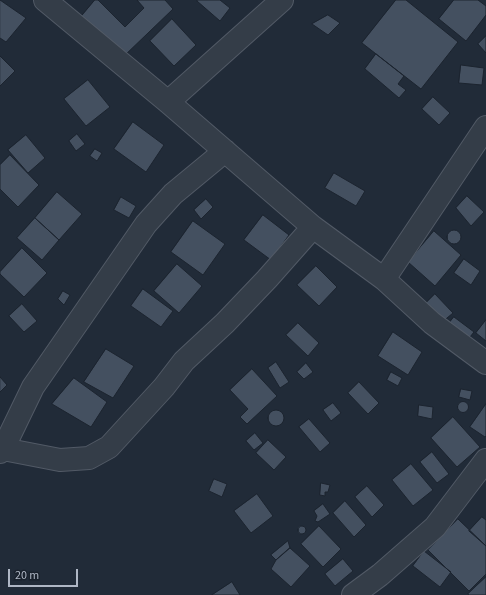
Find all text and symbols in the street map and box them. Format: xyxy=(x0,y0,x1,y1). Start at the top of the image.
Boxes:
scale bar xyxy=(10,561,80,587)
text: 20 m xyxy=(15,567,39,584)

